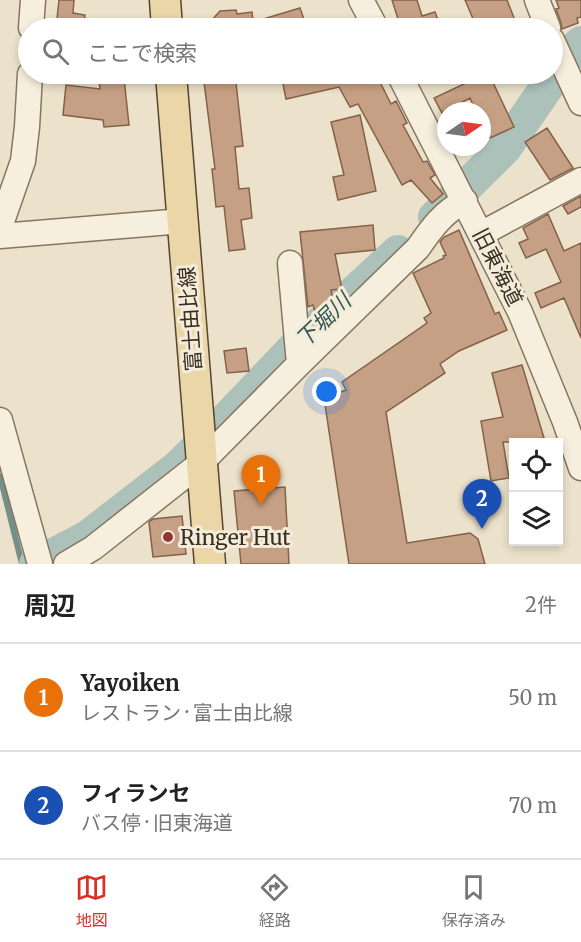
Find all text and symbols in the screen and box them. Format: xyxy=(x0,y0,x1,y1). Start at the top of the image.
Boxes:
search box xyxy=(18,18,563,84)
icon: search xyxy=(39,35,72,68)
text: ここで検索 xyxy=(87,39,197,67)
north arrow xyxy=(437,102,491,156)
street label: 旧東海道 xyxy=(467,223,529,311)
street label: 富士由比線 xyxy=(173,266,207,372)
water label: 下堀川 xyxy=(290,286,358,353)
your location xyxy=(312,377,341,406)
map controls xyxy=(509,438,563,546)
button: locate xyxy=(509,438,563,492)
pin: 1 xyxy=(242,456,280,505)
pin: 2 xyxy=(462,480,502,529)
button: layers xyxy=(509,492,563,546)
place label: Ringer Hut xyxy=(180,524,291,551)
marker: Ringer Hut xyxy=(161,530,175,544)
text: 周辺 xyxy=(24,589,76,622)
text: 2件 xyxy=(525,592,557,617)
text: Yayoiken xyxy=(81,669,180,697)
text: 1 xyxy=(39,685,48,710)
text: 50 m xyxy=(508,685,557,710)
text: レストラン · 富士由比線 xyxy=(81,700,293,725)
text: フィランセ xyxy=(81,779,191,807)
text: 2 xyxy=(38,793,49,818)
text: 70 m xyxy=(509,793,557,818)
text: バス停 · 旧東海道 xyxy=(81,810,233,835)
tab: 地図 xyxy=(75,871,108,931)
tab: 経路 xyxy=(258,871,291,931)
tab: 保存済み xyxy=(442,871,506,931)

